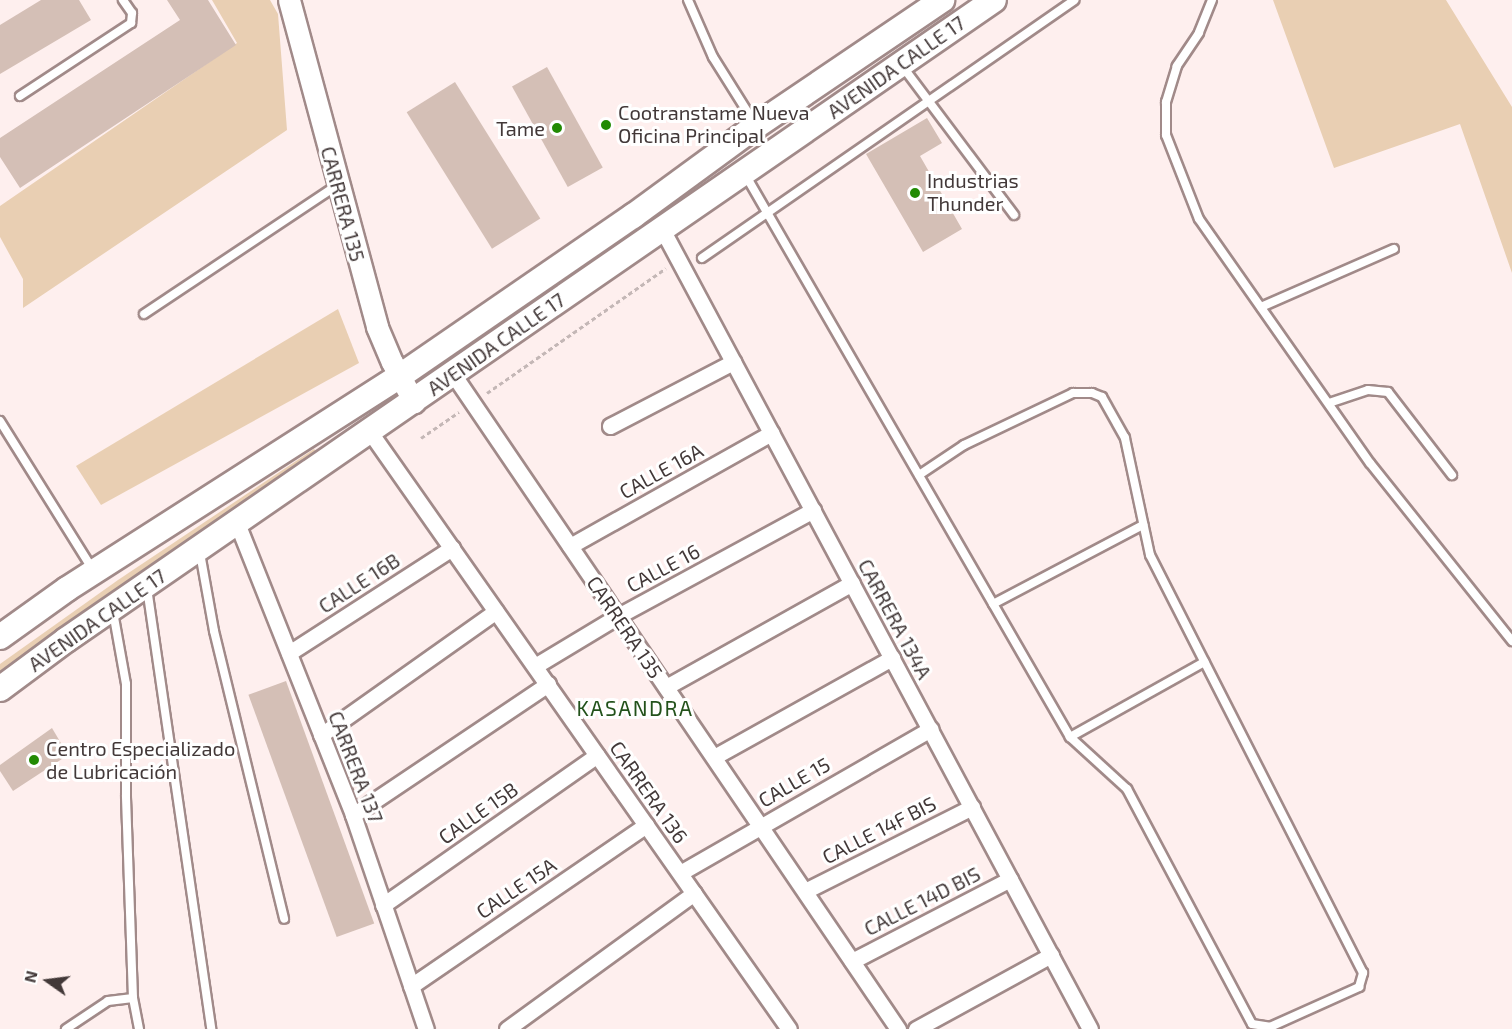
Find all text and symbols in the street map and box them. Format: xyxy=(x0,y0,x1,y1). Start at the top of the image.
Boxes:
street label: AVENIDA CALLE 17 xyxy=(822,10,970,124)
place label: Cootranstame Nueva Oficina Principal xyxy=(618,101,809,148)
place label: Tame xyxy=(496,116,545,140)
marker: Cootranstame Nueva Oficina Principal xyxy=(599,118,613,132)
marker: Tame xyxy=(550,121,564,135)
street label: CARRERA 135 xyxy=(316,144,370,264)
place label: Industrias Thunder xyxy=(927,169,1019,216)
marker: Industrias Thunder xyxy=(908,186,922,200)
street label: AVENIDA CALLE 17 xyxy=(422,287,570,401)
street label: CALLE 16A xyxy=(615,438,707,504)
street label: CALLE 16 xyxy=(622,539,704,597)
street label: CALLE 16B xyxy=(314,548,404,618)
street label: CARRERA 134A xyxy=(853,555,937,683)
street label: AVENIDA CALLE 17 xyxy=(23,563,171,677)
street label: CARRERA 135 xyxy=(582,571,668,683)
district label: KASANDRA xyxy=(576,695,694,721)
street label: CARRERA 137 xyxy=(324,707,388,827)
place label: Centro Especializado de Lubricación xyxy=(46,736,235,783)
street label: CARRERA 136 xyxy=(605,736,693,848)
street label: CALLE 15 xyxy=(754,752,834,812)
marker: Centro Especializado de Lubricación xyxy=(27,753,41,767)
street label: CALLE 15B xyxy=(434,777,522,849)
street label: CALLE 14F BIS xyxy=(818,791,940,869)
street label: CALLE 15A xyxy=(471,853,561,923)
street label: CALLE 14D BIS xyxy=(860,861,984,941)
north arrow xyxy=(18,951,78,1011)
text: N xyxy=(19,969,41,984)

